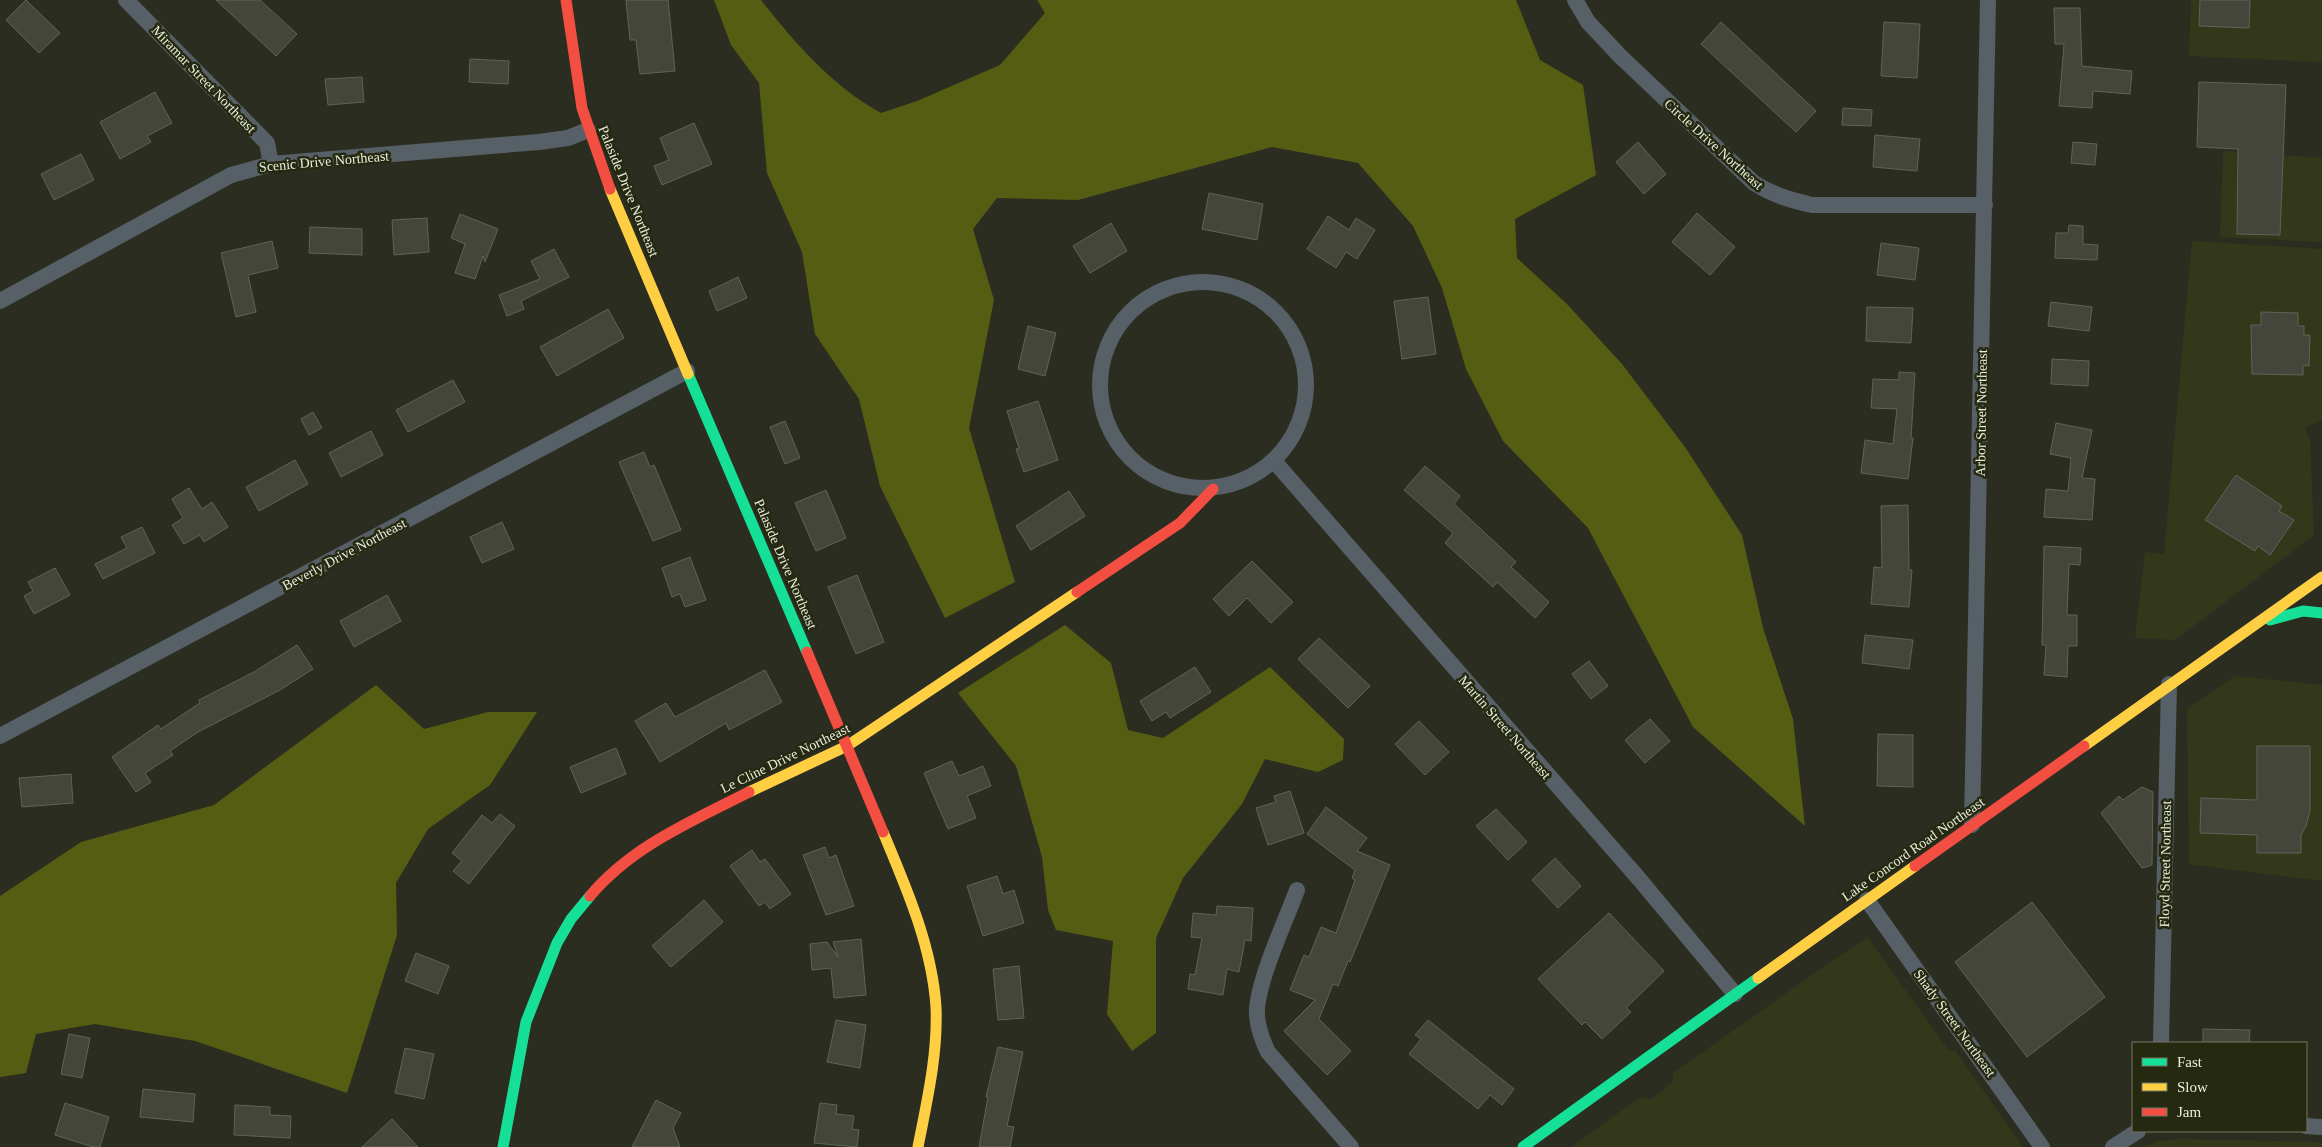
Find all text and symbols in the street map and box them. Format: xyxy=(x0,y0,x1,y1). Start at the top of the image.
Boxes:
street label: Miramar Street Northeast xyxy=(149,23,259,136)
street label: Circle Drive Northeast xyxy=(1661,96,1766,193)
street label: Palaside Drive Northeast xyxy=(595,123,662,259)
street label: Scenic Drive Northeast xyxy=(258,148,390,175)
street label: Arbor Street Northeast xyxy=(1973,349,1990,477)
street label: Palaside Drive Northeast xyxy=(751,497,820,632)
street label: Beverly Drive Northeast xyxy=(280,515,409,593)
street label: Martin Street Northeast xyxy=(1456,673,1554,782)
street label: Le Cline Drive Northeast xyxy=(718,721,852,796)
street label: Lake Concord Road Northeast xyxy=(1839,794,1988,905)
street label: Floyd Street Northeast xyxy=(2157,800,2174,928)
street label: Shady Street Northeast xyxy=(1911,967,1999,1080)
legend xyxy=(2132,1042,2307,1132)
text: Fast xyxy=(2177,1054,2203,1070)
text: Slow xyxy=(2177,1079,2208,1095)
text: Jam xyxy=(2177,1104,2201,1120)

